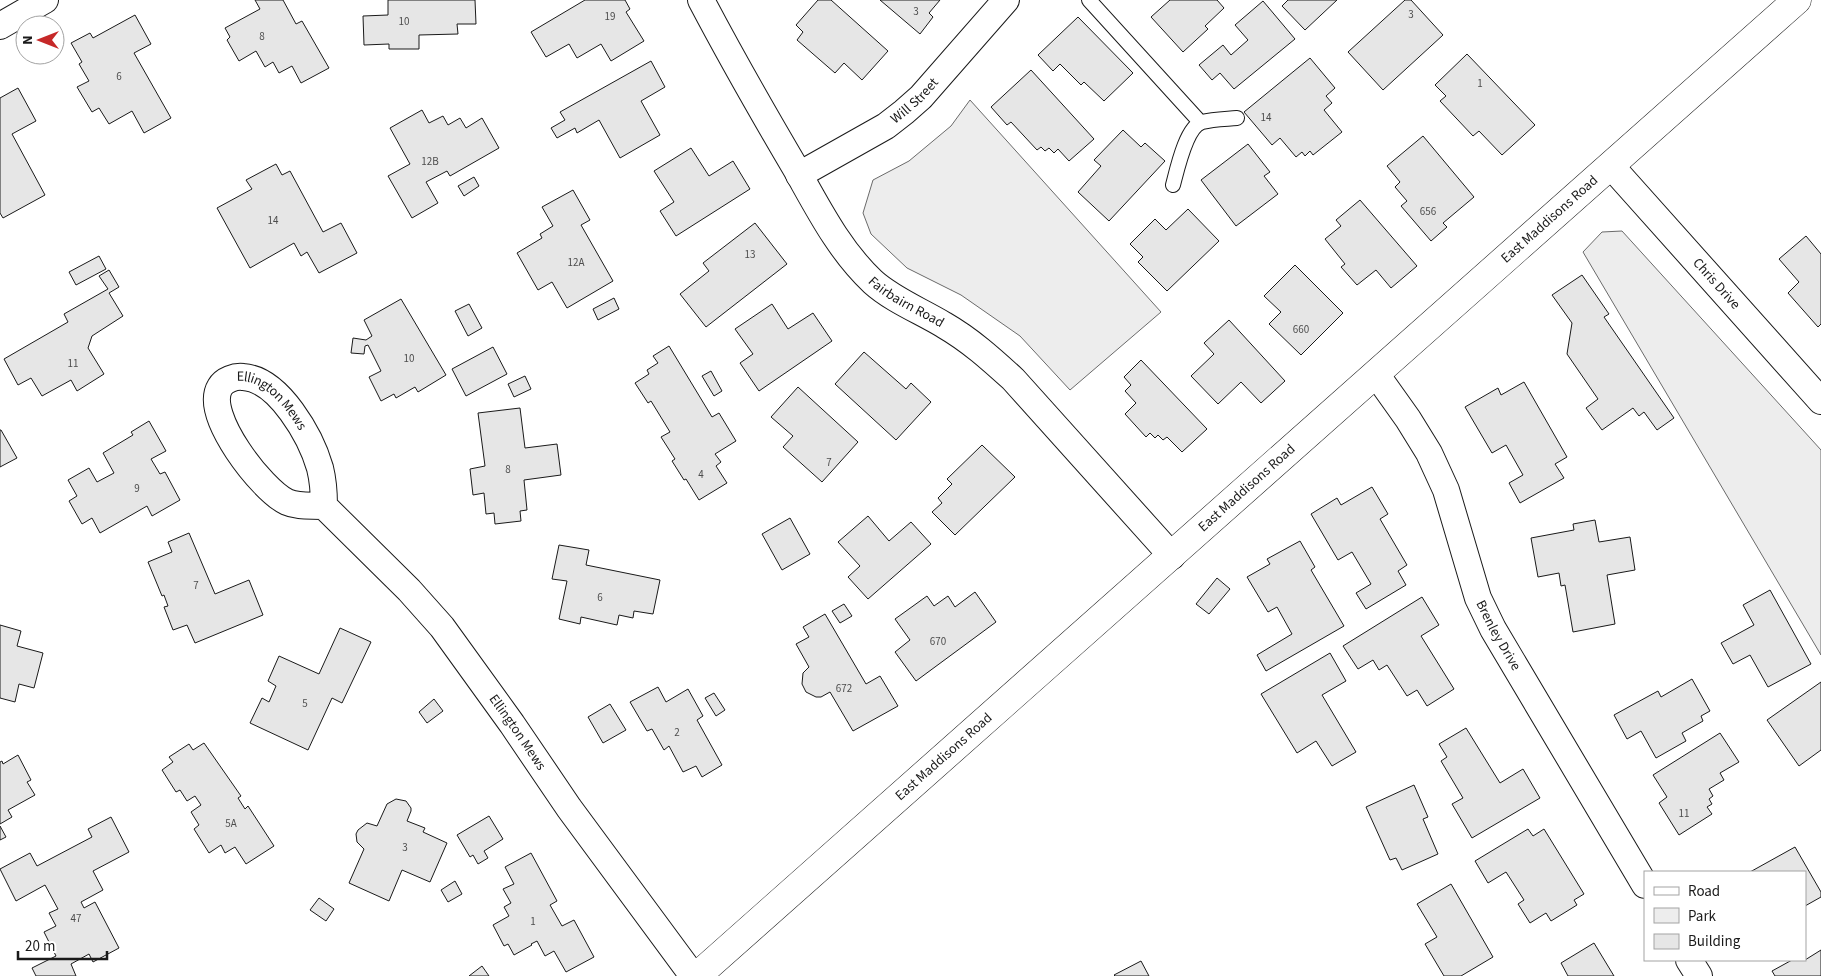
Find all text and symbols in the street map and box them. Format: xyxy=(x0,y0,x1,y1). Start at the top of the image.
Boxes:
house number: 3 xyxy=(913,4,919,19)
house number: 3 xyxy=(1408,7,1414,22)
house number: 19 xyxy=(605,9,615,24)
house number: 10 xyxy=(399,14,409,29)
north arrow xyxy=(15,15,65,65)
house number: 8 xyxy=(259,29,265,44)
text: N xyxy=(18,35,38,45)
house number: 6 xyxy=(116,69,122,84)
street label: Will Street xyxy=(886,73,943,129)
house number: 1 xyxy=(1477,76,1483,91)
house number: 14 xyxy=(1261,110,1272,125)
house number: 12B xyxy=(421,154,439,169)
street label: East Maddisons Road xyxy=(1497,171,1603,268)
house number: 656 xyxy=(1420,204,1437,219)
house number: 14 xyxy=(268,213,279,228)
house number: 13 xyxy=(745,247,755,262)
street label: Chris Drive xyxy=(1688,254,1745,314)
house number: 12A xyxy=(568,255,584,270)
street label: Fairbairn Road xyxy=(863,272,948,333)
house number: 660 xyxy=(1293,322,1309,337)
house number: 10 xyxy=(404,351,414,366)
house number: 11 xyxy=(68,356,78,371)
street label: Ellington Mews xyxy=(237,367,311,434)
street label: East Maddisons Road xyxy=(1194,440,1300,537)
house number: 7 xyxy=(826,455,832,470)
house number: 8 xyxy=(505,462,511,477)
house number: 4 xyxy=(698,467,704,482)
house number: 9 xyxy=(134,481,140,496)
house number: 7 xyxy=(193,578,199,593)
house number: 6 xyxy=(597,590,603,605)
street label: Brenley Drive xyxy=(1471,597,1526,675)
house number: 670 xyxy=(930,634,946,649)
house number: 672 xyxy=(836,681,852,696)
street label: Ellington Mews xyxy=(484,690,551,775)
house number: 5 xyxy=(302,696,308,711)
street label: East Maddisons Road xyxy=(891,708,997,806)
house number: 2 xyxy=(674,725,680,740)
house number: 11 xyxy=(1679,806,1689,821)
house number: 5A xyxy=(225,816,237,831)
house number: 3 xyxy=(402,840,408,855)
legend xyxy=(1644,871,1806,961)
text: Road xyxy=(1688,881,1720,902)
text: Park xyxy=(1688,906,1717,927)
house number: 47 xyxy=(71,911,81,926)
house number: 1 xyxy=(530,914,536,929)
scale bar xyxy=(18,928,106,960)
text: Building xyxy=(1688,931,1741,952)
text: 20 m xyxy=(25,936,55,957)

